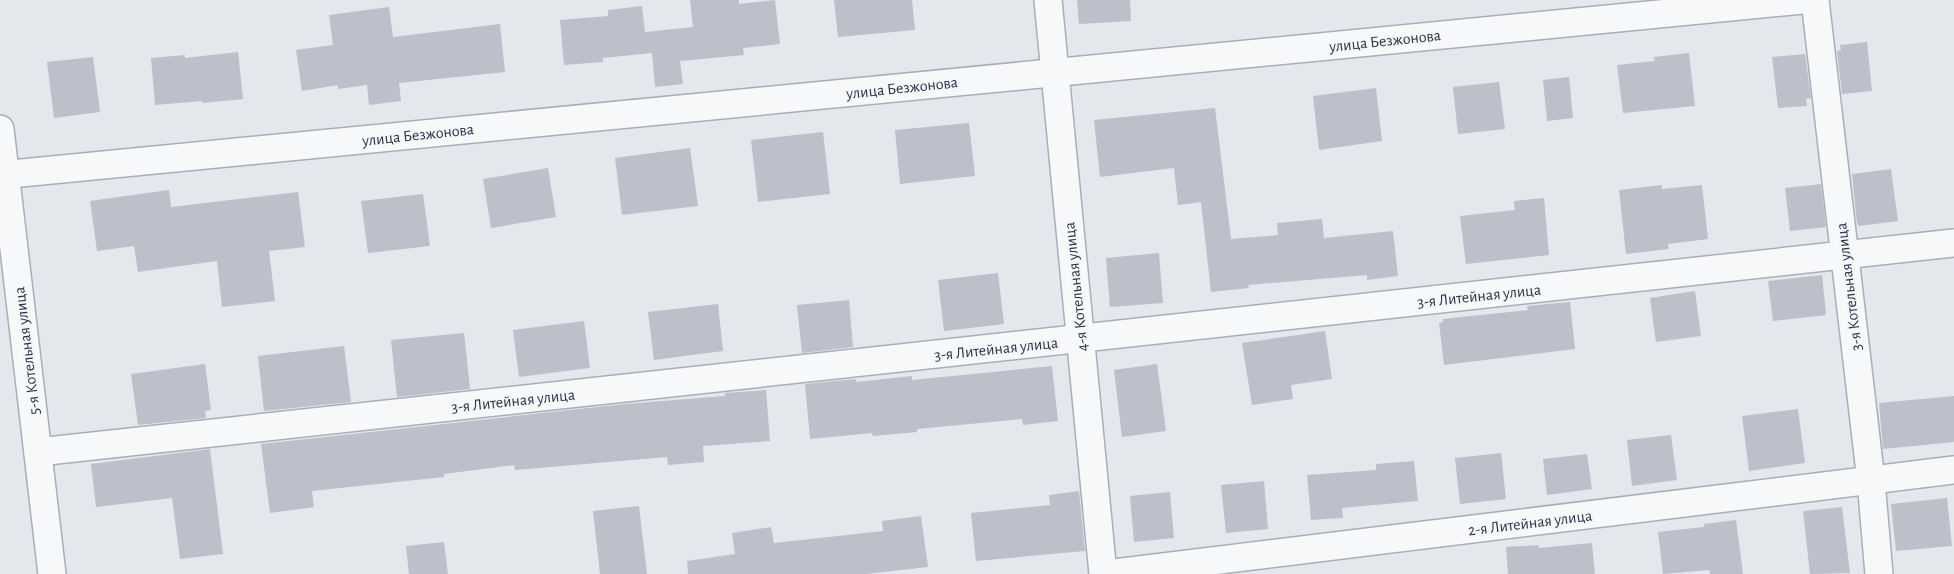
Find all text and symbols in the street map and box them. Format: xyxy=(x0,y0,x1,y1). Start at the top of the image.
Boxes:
street label: улица Безжонова xyxy=(1328,27,1442,56)
street label: улица Безжонова xyxy=(845,74,959,103)
street label: улица Безжонова xyxy=(361,121,475,150)
street label: 4-я Котельная улица xyxy=(1061,221,1092,352)
street label: 3-я Котельная улица xyxy=(1833,222,1866,352)
street label: 3-я Литейная улица xyxy=(1416,282,1542,311)
street label: 5-я Котельная улица xyxy=(11,286,44,416)
street label: 3-я Литейная улица xyxy=(933,335,1059,364)
street label: 3-я Литейная улица xyxy=(450,387,576,416)
street label: 2-я Литейная улица xyxy=(1467,507,1593,540)

